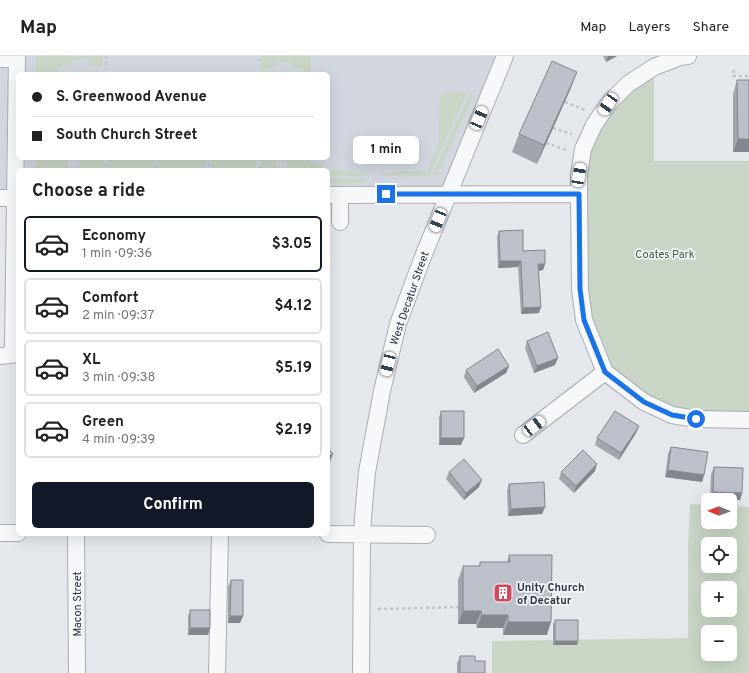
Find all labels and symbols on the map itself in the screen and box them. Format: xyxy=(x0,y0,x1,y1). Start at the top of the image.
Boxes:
car xyxy=(596,91,620,117)
car xyxy=(469,105,489,131)
callout: 1 min xyxy=(353,136,419,164)
car xyxy=(571,162,587,188)
route end xyxy=(377,185,395,203)
car xyxy=(428,207,448,233)
park label: Coates Park xyxy=(635,248,695,262)
street label: West Decatur Street xyxy=(387,250,433,347)
car xyxy=(379,351,397,377)
route start xyxy=(687,410,705,428)
car xyxy=(521,414,547,438)
north arrow xyxy=(701,493,737,529)
street label: Macon Street xyxy=(71,571,85,637)
place label: Unity Church of Decatur xyxy=(517,581,584,608)
building icon: Unity Church of Decatur xyxy=(492,582,514,604)

